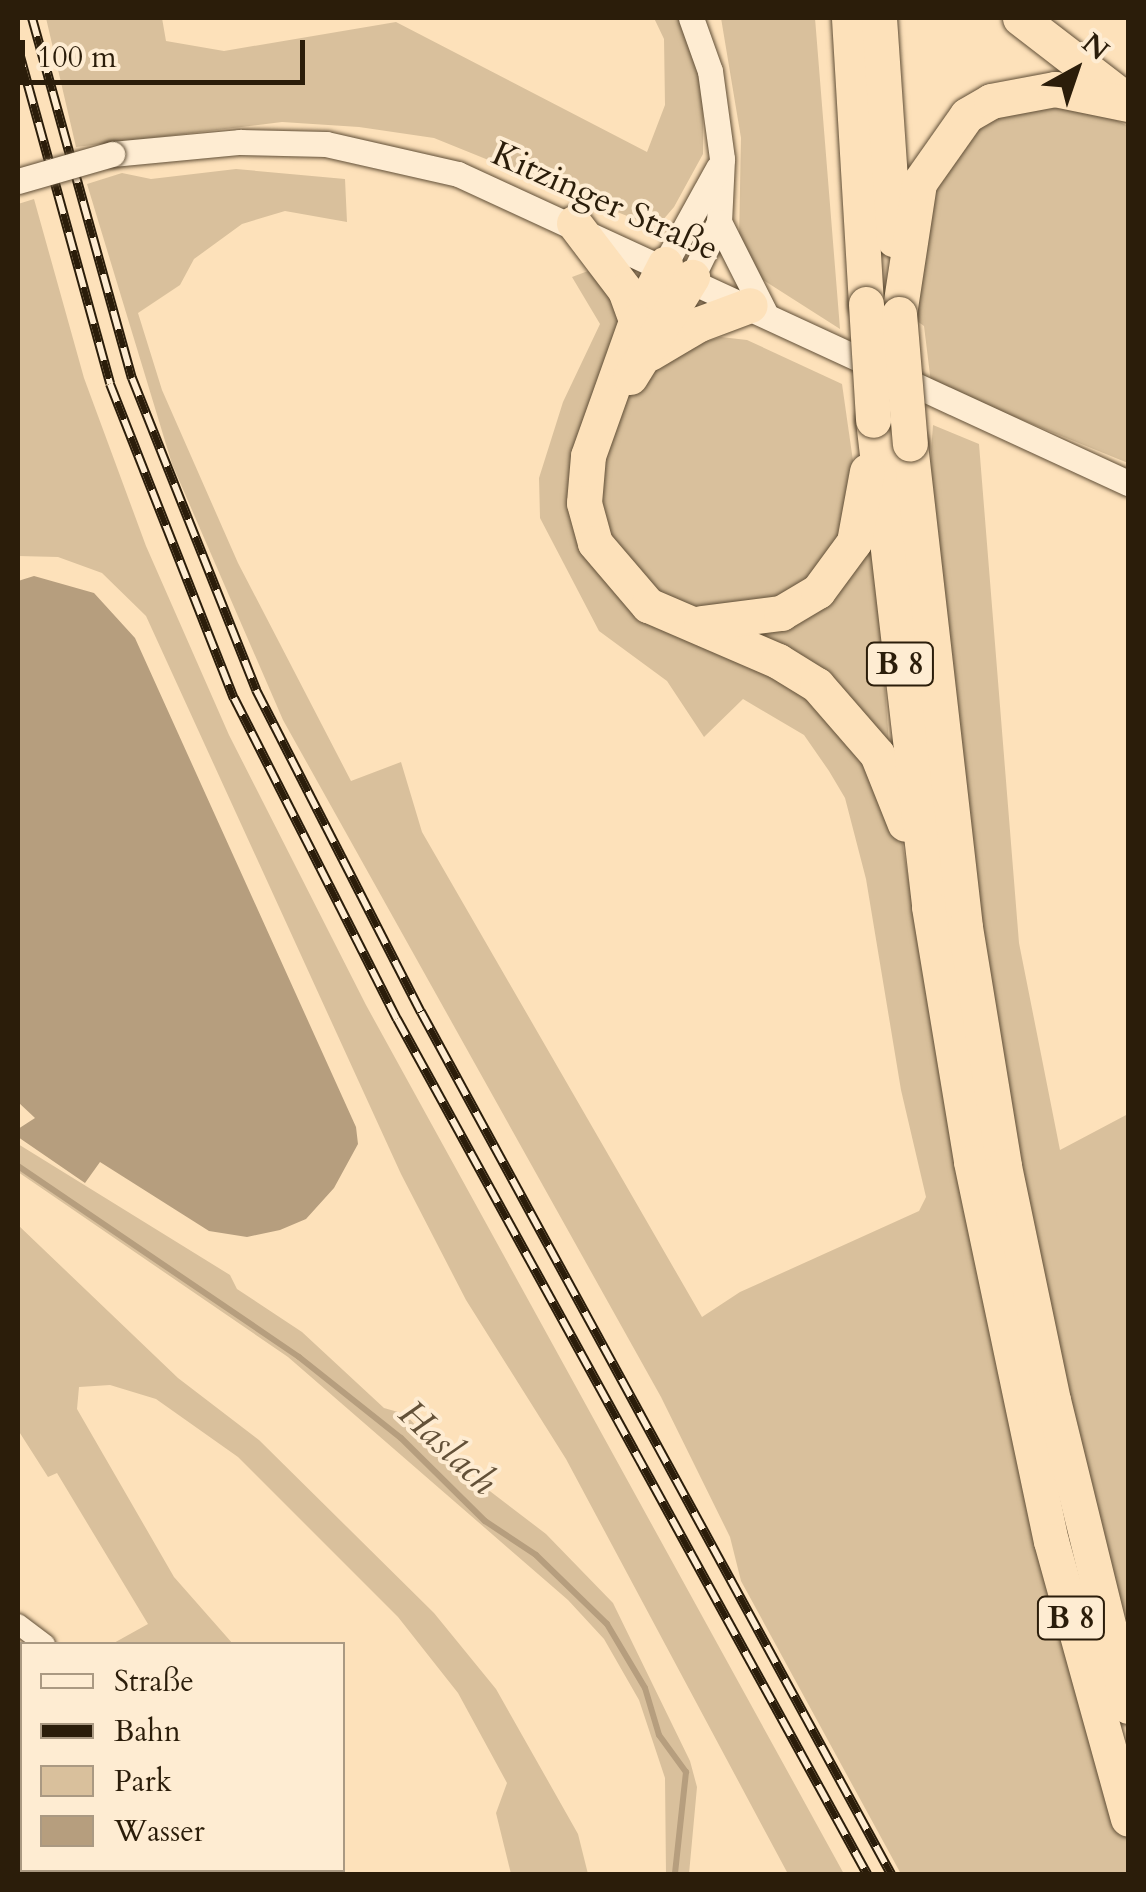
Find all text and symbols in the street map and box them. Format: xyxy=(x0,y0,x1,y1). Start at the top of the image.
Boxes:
scale bar xyxy=(25,20,310,82)
north arrow xyxy=(1026,20,1126,120)
text: N xyxy=(1074,25,1117,69)
text: 100 m xyxy=(37,37,117,78)
street label: Kitzinger Straße xyxy=(485,132,725,270)
road number: B 8 xyxy=(865,637,935,691)
water label: Haslach xyxy=(388,1391,506,1505)
road number: B 8 xyxy=(1036,1591,1106,1645)
legend xyxy=(20,1642,345,1872)
text: Straße xyxy=(114,1661,194,1702)
text: Bahn xyxy=(114,1711,181,1752)
text: Park xyxy=(114,1761,172,1802)
text: Wasser xyxy=(114,1811,205,1852)

